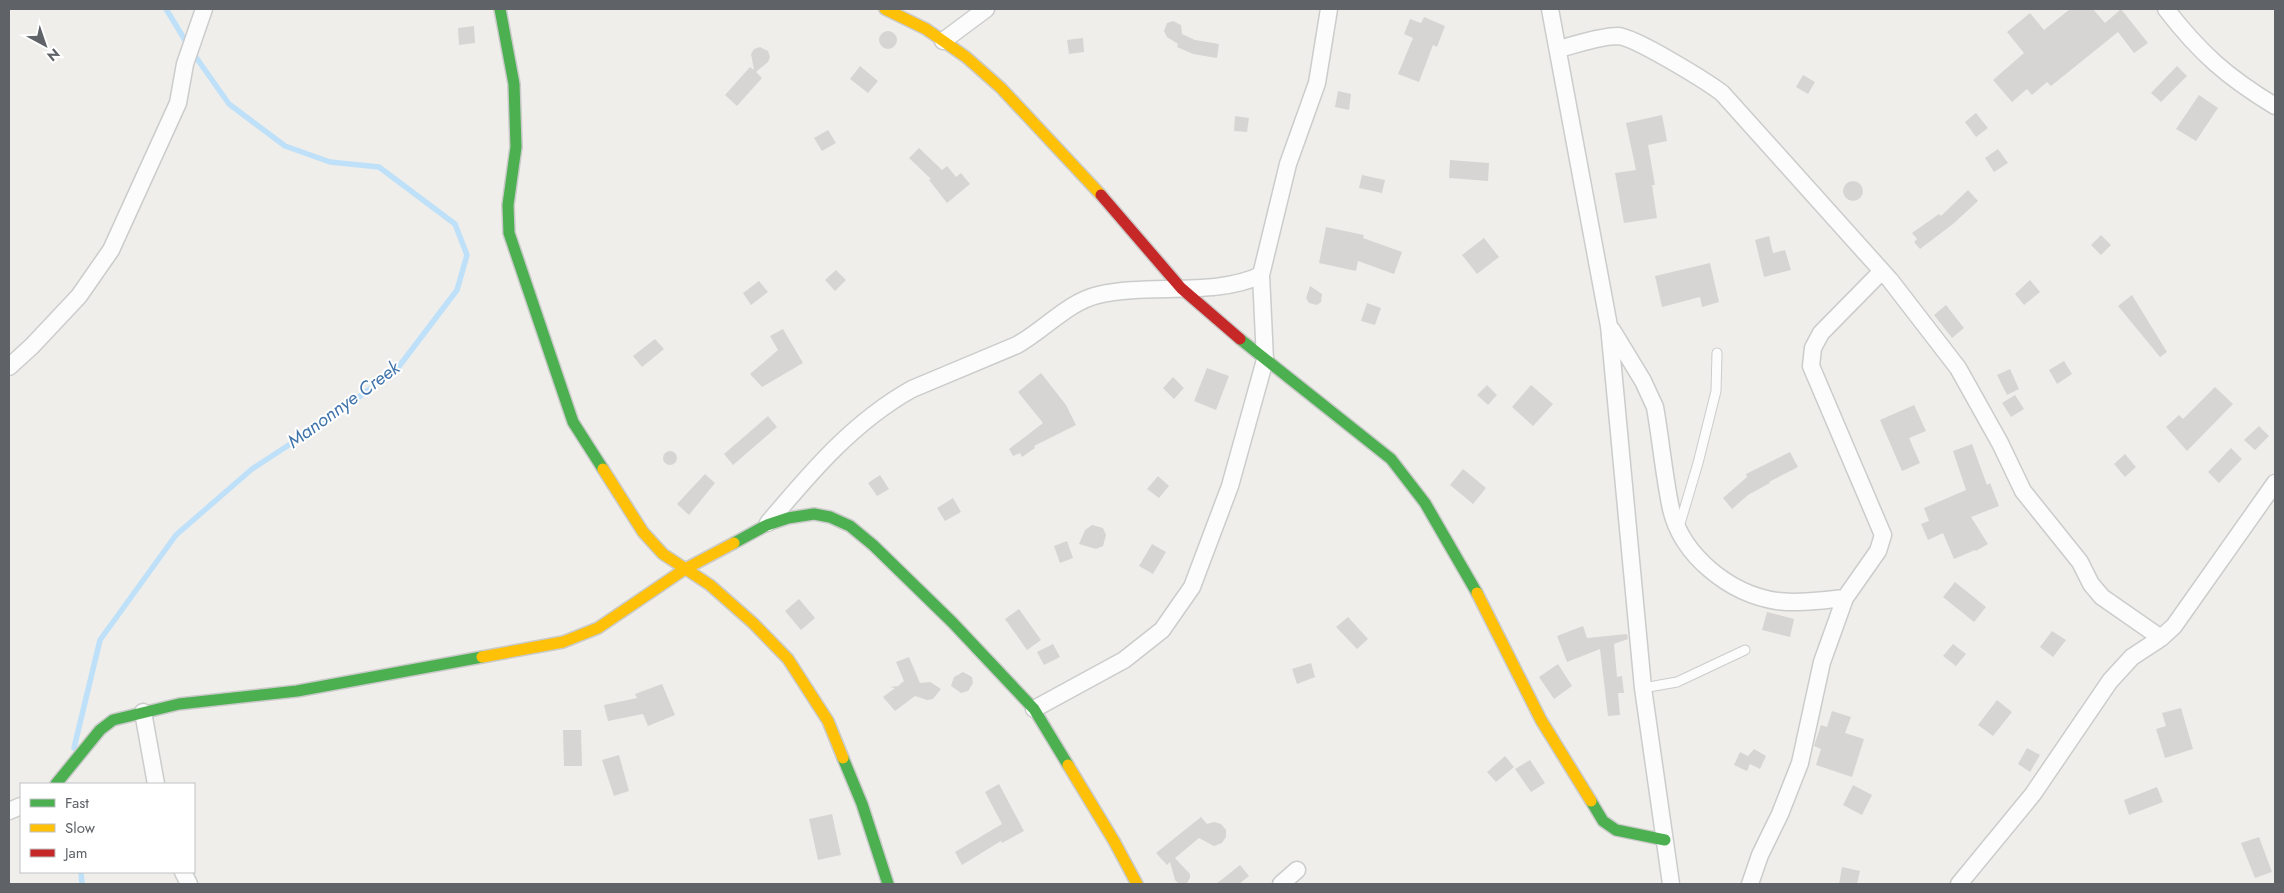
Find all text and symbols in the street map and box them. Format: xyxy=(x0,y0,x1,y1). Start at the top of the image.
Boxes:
north arrow xyxy=(20,20,70,70)
text: N xyxy=(43,44,64,66)
water label: Manonnye Creek xyxy=(281,354,406,454)
legend xyxy=(20,783,195,873)
text: Fast xyxy=(65,792,89,814)
text: Slow xyxy=(65,817,96,839)
text: Jam xyxy=(63,842,88,864)

